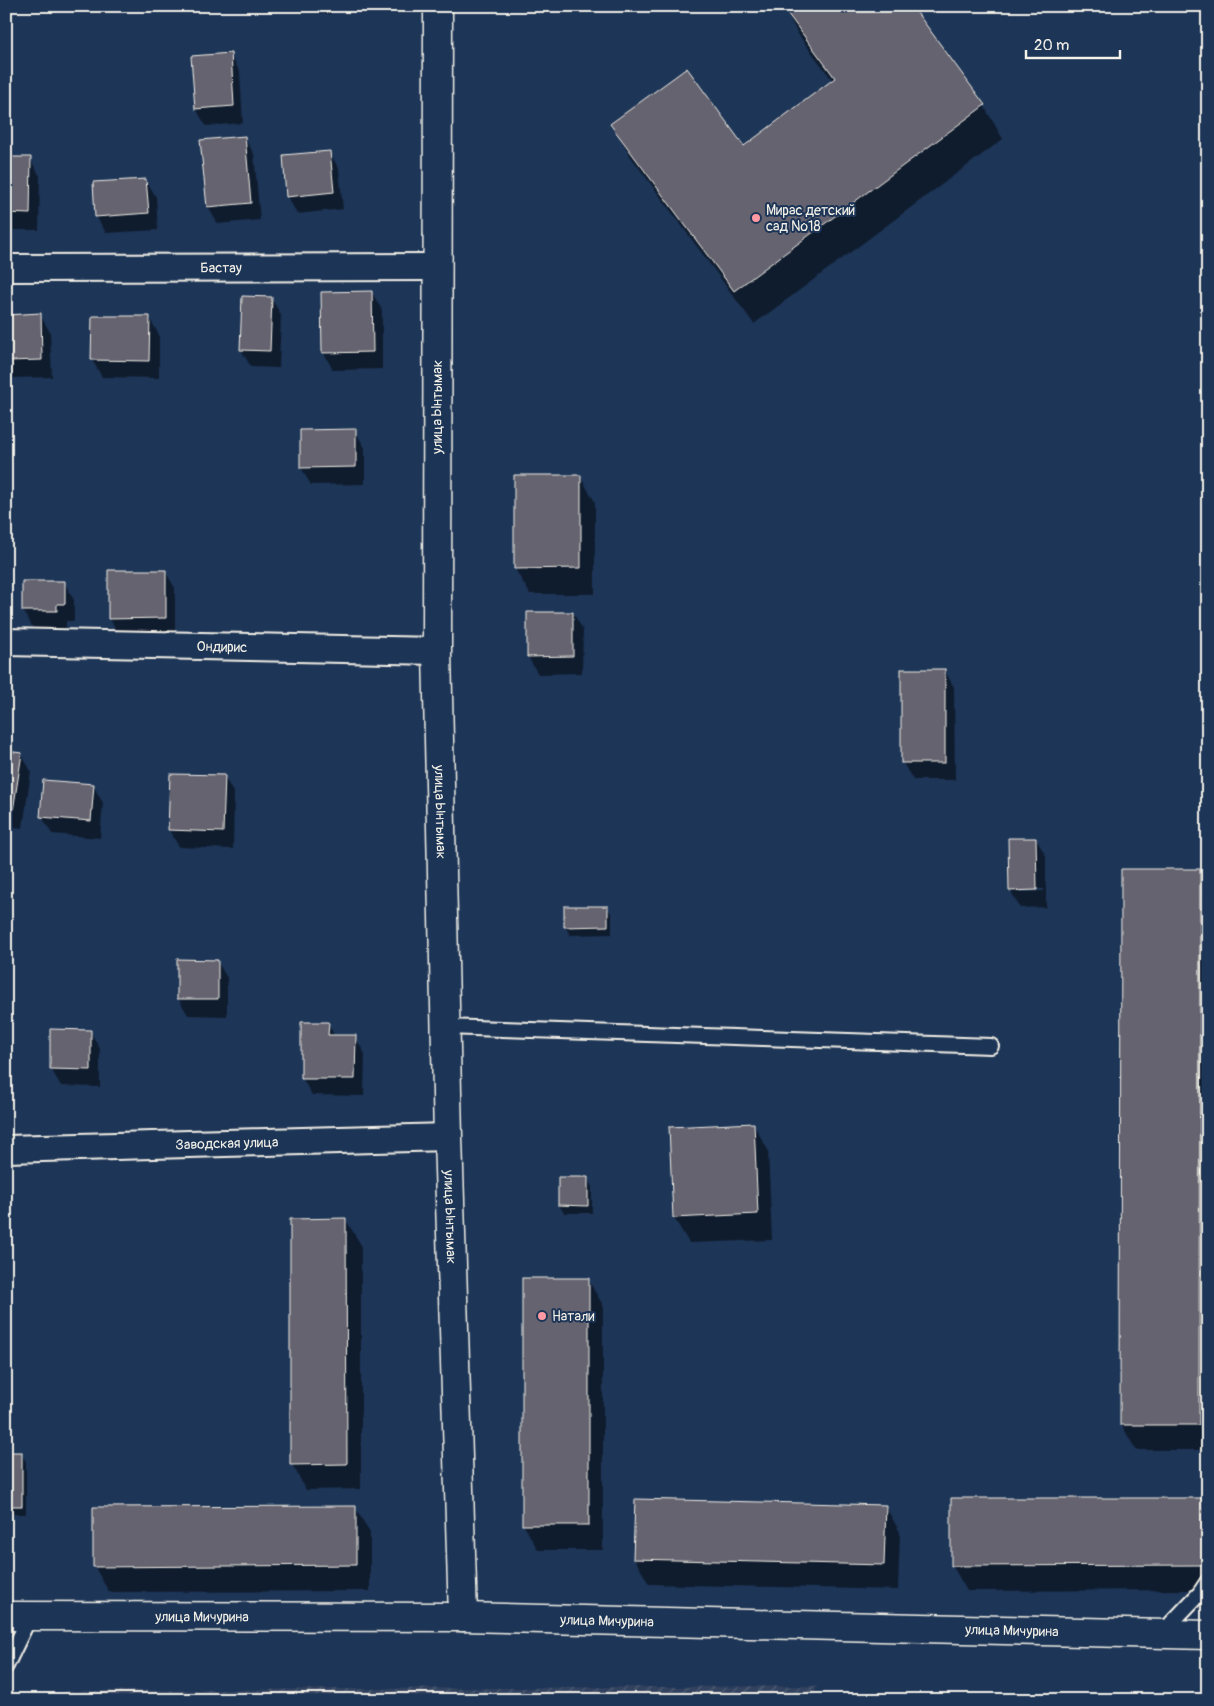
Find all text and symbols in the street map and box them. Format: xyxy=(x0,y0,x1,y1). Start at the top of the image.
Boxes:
scale bar xyxy=(1026,28,1120,60)
text: 20 m xyxy=(1034,36,1069,55)
place label: Мирас детский сад №18 xyxy=(766,202,855,235)
marker: Мирас детский сад №18 xyxy=(750,212,762,224)
street label: Бастау xyxy=(200,259,242,276)
street label: улица Ынтымак xyxy=(429,360,446,455)
street label: Ондирис xyxy=(197,637,247,656)
street label: улица Ынтымак xyxy=(431,764,450,859)
street label: Заводская улица xyxy=(175,1133,279,1153)
street label: улица Ынтымак xyxy=(440,1169,460,1264)
place label: Натали xyxy=(552,1308,595,1325)
marker: Натали xyxy=(536,1310,548,1322)
street label: улица Мичурина xyxy=(154,1608,249,1625)
street label: улица Мичурина xyxy=(559,1611,654,1630)
street label: улица Мичурина xyxy=(964,1621,1059,1640)

